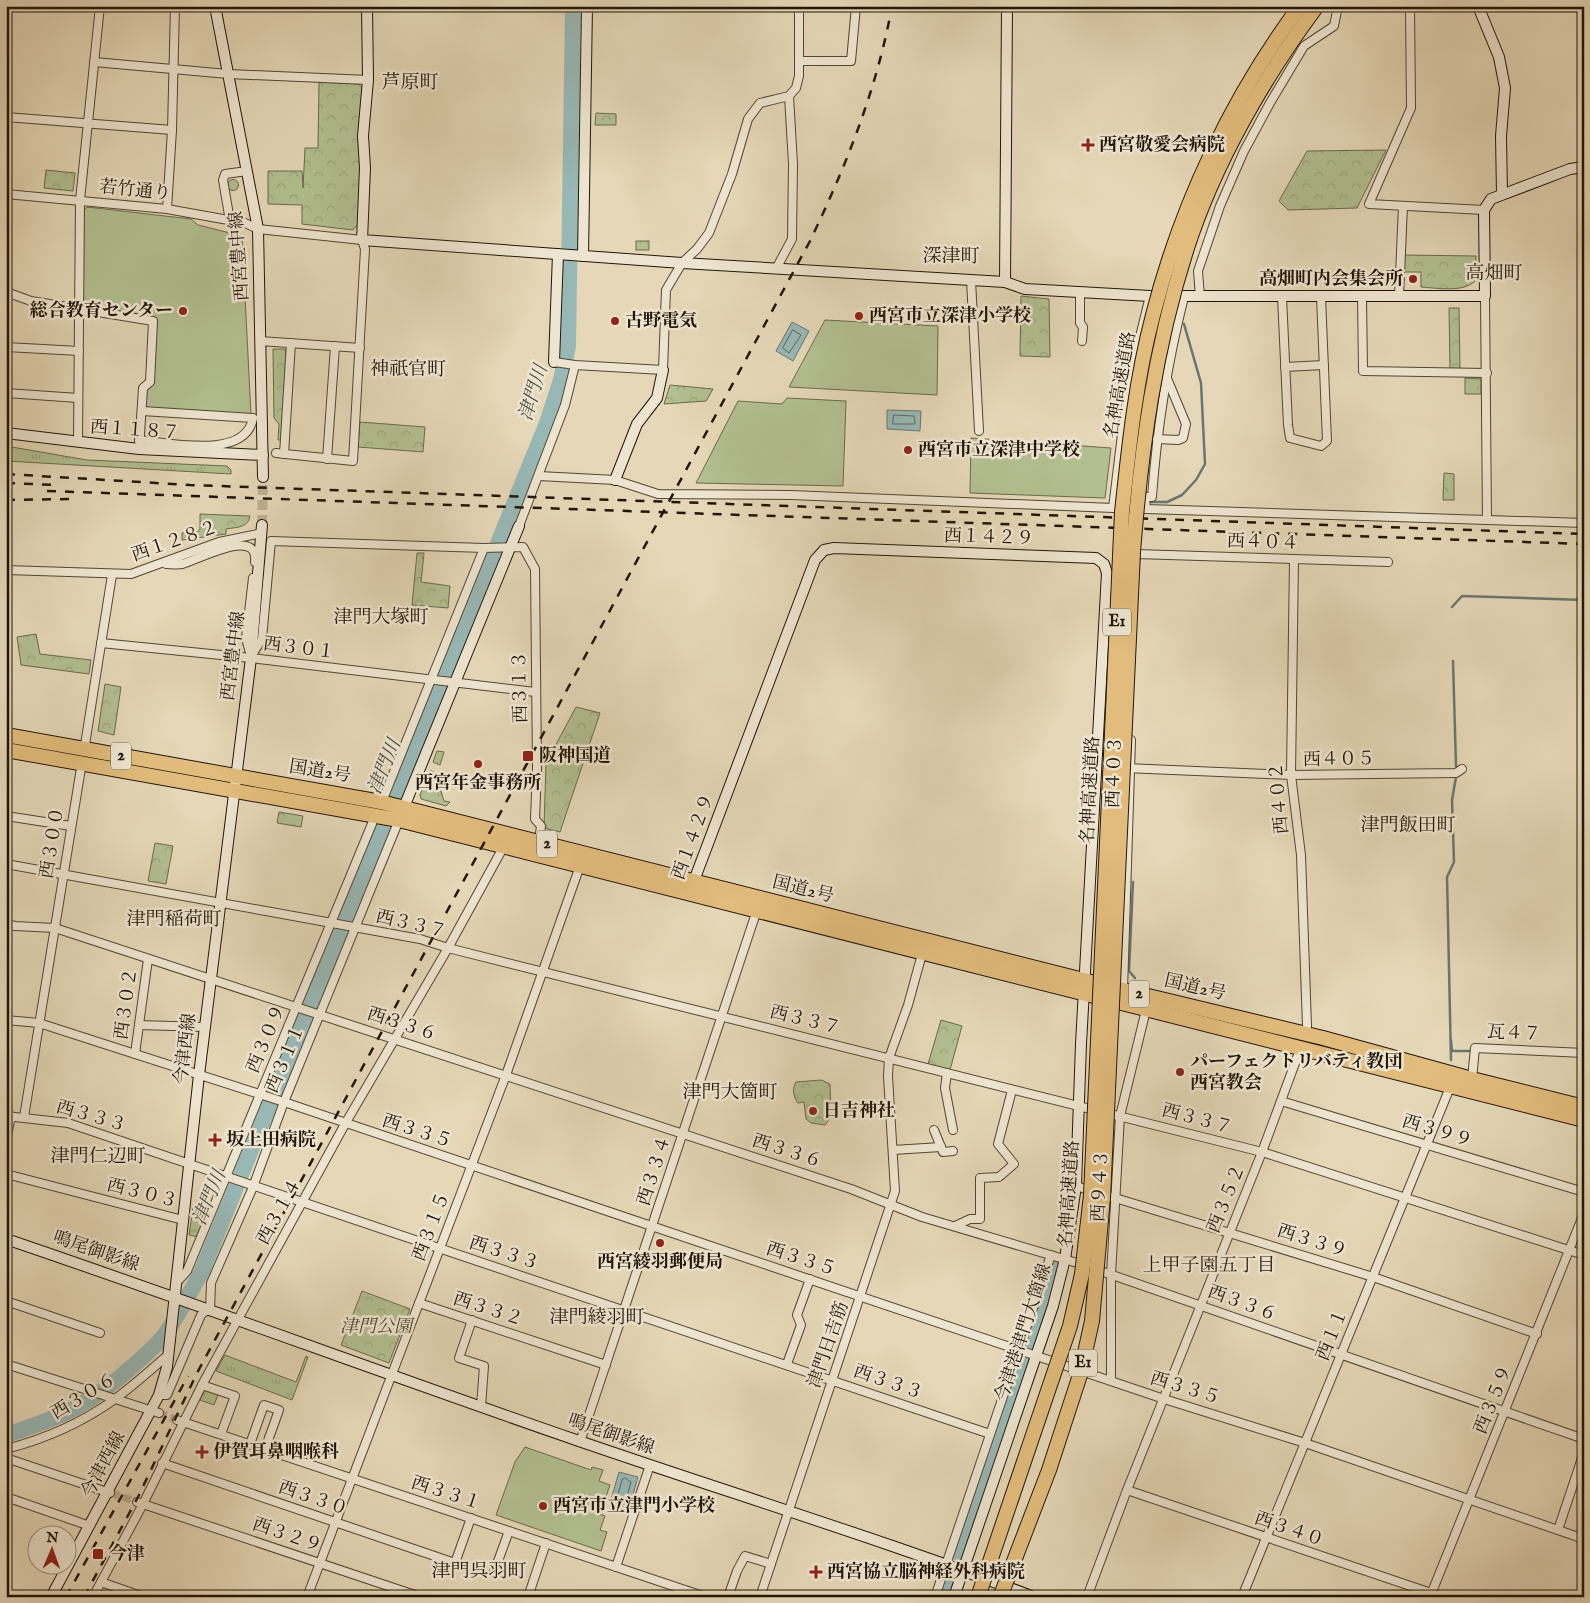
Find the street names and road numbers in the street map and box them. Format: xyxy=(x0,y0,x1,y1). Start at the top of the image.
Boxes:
street label: 若竹通り xyxy=(98,176,172,206)
street label: 西宮豊中線 xyxy=(225,210,255,302)
street label: 名神高速道路 xyxy=(1100,330,1142,440)
street label: 西１１８７ xyxy=(89,416,181,446)
street label: 西１２８２ xyxy=(129,516,221,568)
street label: 西１４２９ xyxy=(944,525,1034,551)
street label: 西４０４ xyxy=(1227,530,1299,556)
road number: E1 xyxy=(1103,608,1131,636)
street label: 西宮豊中線 xyxy=(217,610,251,702)
street label: 西３０１ xyxy=(262,633,336,665)
street label: 西３１３ xyxy=(509,651,533,723)
street label: 名神高速道路 xyxy=(1077,735,1105,845)
street label: 西４０３ xyxy=(1102,736,1128,808)
road number: 2 xyxy=(111,742,131,769)
street label: 西４０５ xyxy=(1303,748,1375,772)
street label: 国道2号 xyxy=(287,756,353,788)
street label: 西４０２ xyxy=(1265,761,1295,835)
street label: 西１４２９ xyxy=(668,791,720,883)
street label: 西３００ xyxy=(36,806,70,880)
road number: 2 xyxy=(537,831,557,858)
street label: 国道2号 xyxy=(770,871,836,909)
street label: 西３３７ xyxy=(373,906,449,944)
street label: 西３０２ xyxy=(111,967,143,1041)
street label: 国道2号 xyxy=(1162,970,1228,1006)
road number: 2 xyxy=(1129,981,1149,1008)
street label: 西３０９ xyxy=(242,1001,292,1077)
street label: 西３３７ xyxy=(767,1001,843,1041)
street label: 西３３６ xyxy=(364,1003,440,1047)
street label: 今津西線 xyxy=(170,1012,202,1086)
street label: 西３１１ xyxy=(261,1021,311,1097)
street label: 瓦４７ xyxy=(1486,1021,1542,1047)
street label: 西３３３ xyxy=(53,1096,129,1138)
street label: 西３３７ xyxy=(1159,1100,1235,1140)
street label: 西３３５ xyxy=(379,1110,455,1154)
street label: 西３９９ xyxy=(1399,1110,1475,1154)
street label: 西３３６ xyxy=(749,1130,825,1174)
street label: 西３３４ xyxy=(633,1133,677,1209)
street label: 名神高速道路 xyxy=(1055,1139,1085,1249)
street label: 西９４３ xyxy=(1088,1149,1114,1223)
street label: 西３５２ xyxy=(1203,1161,1251,1237)
street label: 西３０３ xyxy=(104,1174,180,1214)
street label: 西３１４ xyxy=(252,1175,308,1249)
street label: 西３１５ xyxy=(408,1189,456,1265)
street label: 西３３９ xyxy=(1274,1220,1350,1264)
street label: 鳴尾御影線 xyxy=(50,1226,142,1278)
street label: 西３３３ xyxy=(466,1232,542,1276)
street label: 西３３５ xyxy=(763,1238,839,1282)
street label: 今津港津門大箇線 xyxy=(991,1261,1057,1405)
street label: 西３３６ xyxy=(1204,1281,1280,1327)
street label: 西３３２ xyxy=(450,1288,526,1332)
street label: 津門日吉筋 xyxy=(803,1299,855,1391)
street label: 西１１ xyxy=(1312,1306,1354,1364)
road number: E1 xyxy=(1069,1350,1097,1376)
street label: 西３３３ xyxy=(850,1360,926,1406)
street label: 西３５９ xyxy=(1470,1362,1518,1438)
street label: 西３３５ xyxy=(1147,1367,1223,1411)
street label: 西３０６ xyxy=(47,1369,121,1425)
street label: 鳴尾御影線 xyxy=(565,1409,657,1461)
street label: 今津西線 xyxy=(77,1428,131,1502)
street label: 西３３１ xyxy=(408,1472,484,1516)
street label: 西３３０ xyxy=(275,1476,351,1522)
street label: 西３４０ xyxy=(1251,1507,1327,1553)
street label: 西３２９ xyxy=(249,1513,325,1559)

